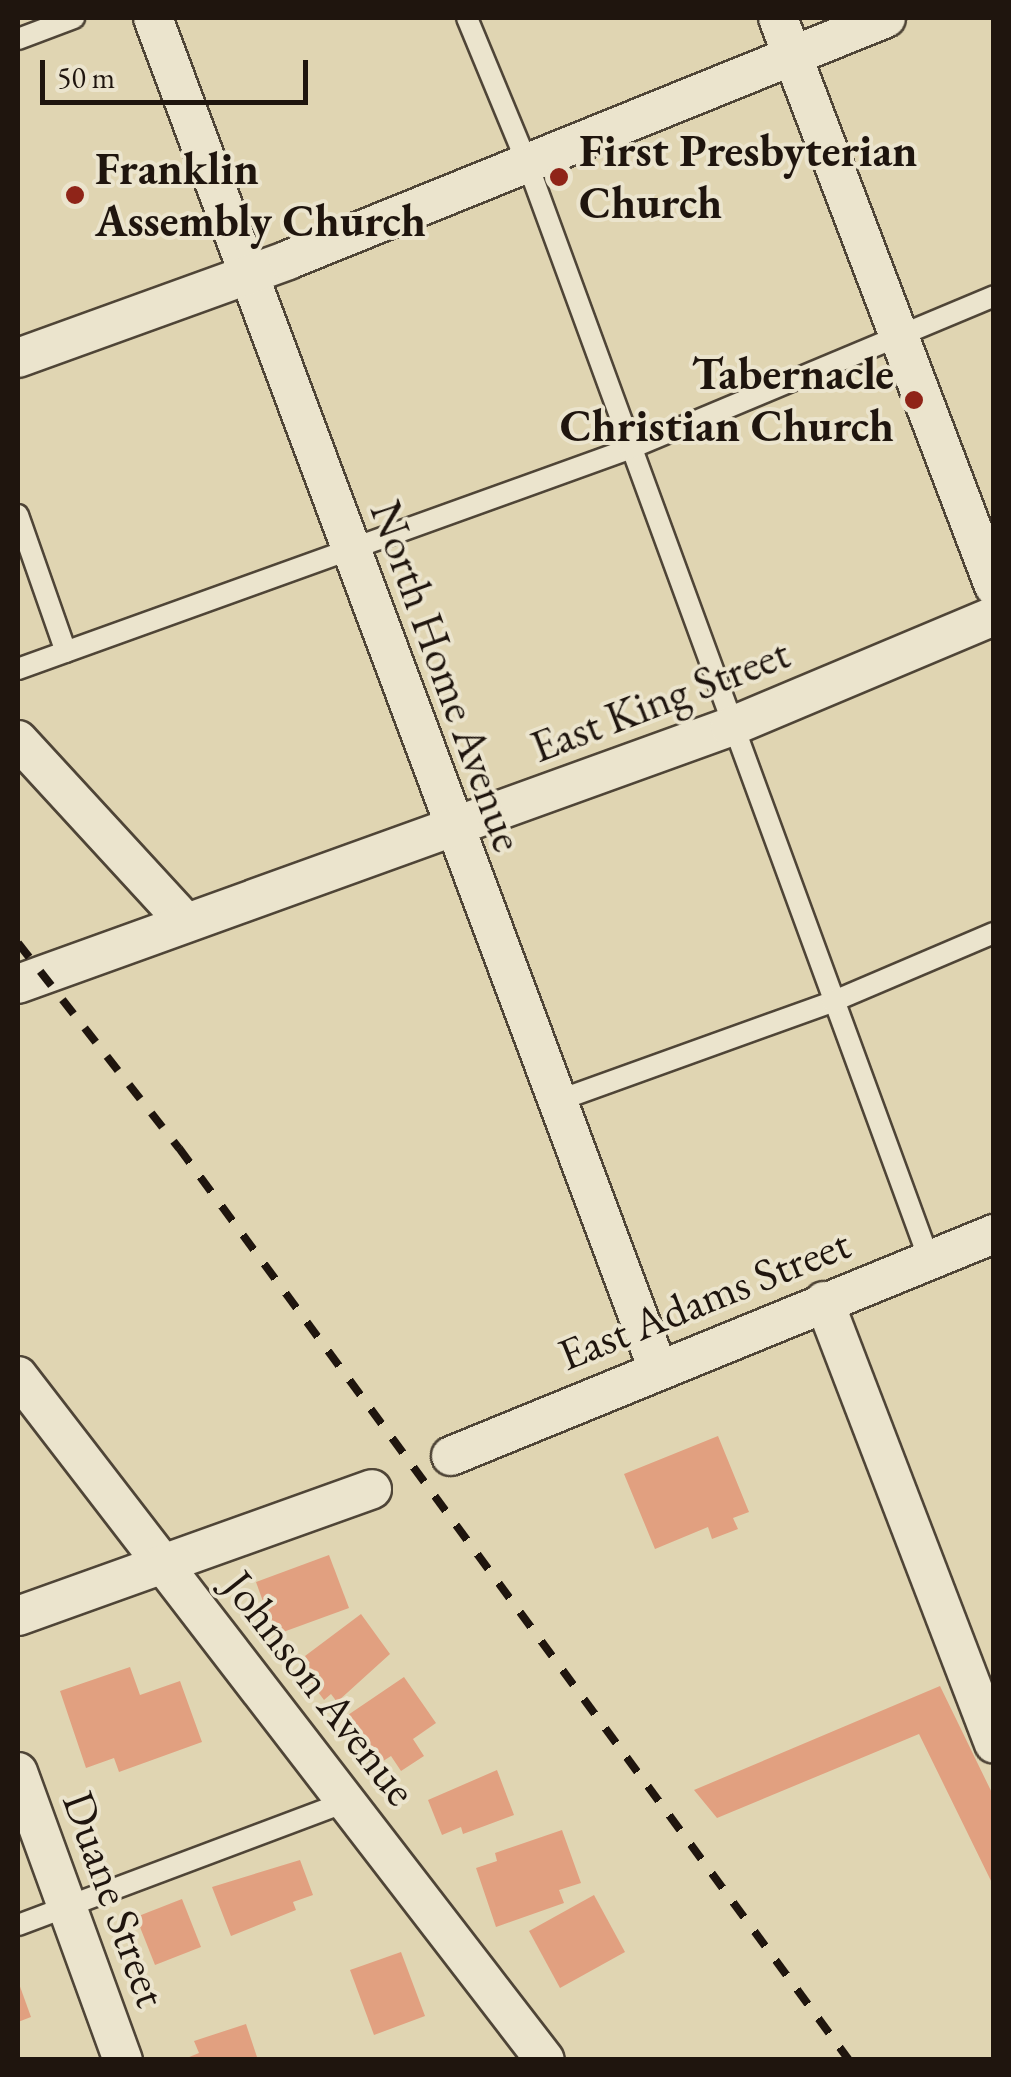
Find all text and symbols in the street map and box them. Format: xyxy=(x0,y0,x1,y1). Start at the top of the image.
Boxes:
scale bar xyxy=(45,40,312,102)
text: 50 m xyxy=(57,58,115,97)
place label: First Presbyterian Church xyxy=(579,124,918,230)
place label: Franklin Assembly Church xyxy=(95,142,426,248)
marker: First Presbyterian Church xyxy=(548,166,570,188)
marker: Franklin Assembly Church xyxy=(64,184,86,206)
place label: Tabernacle Christian Church xyxy=(560,347,894,453)
marker: Tabernacle Christian Church xyxy=(903,389,925,411)
street label: North Home Avenue xyxy=(359,494,535,858)
street label: East King Street xyxy=(523,626,797,774)
street label: East Adams Street xyxy=(551,1216,857,1382)
street label: Johnson Avenue xyxy=(212,1560,428,1816)
street label: Duane Street xyxy=(51,1784,179,2014)

